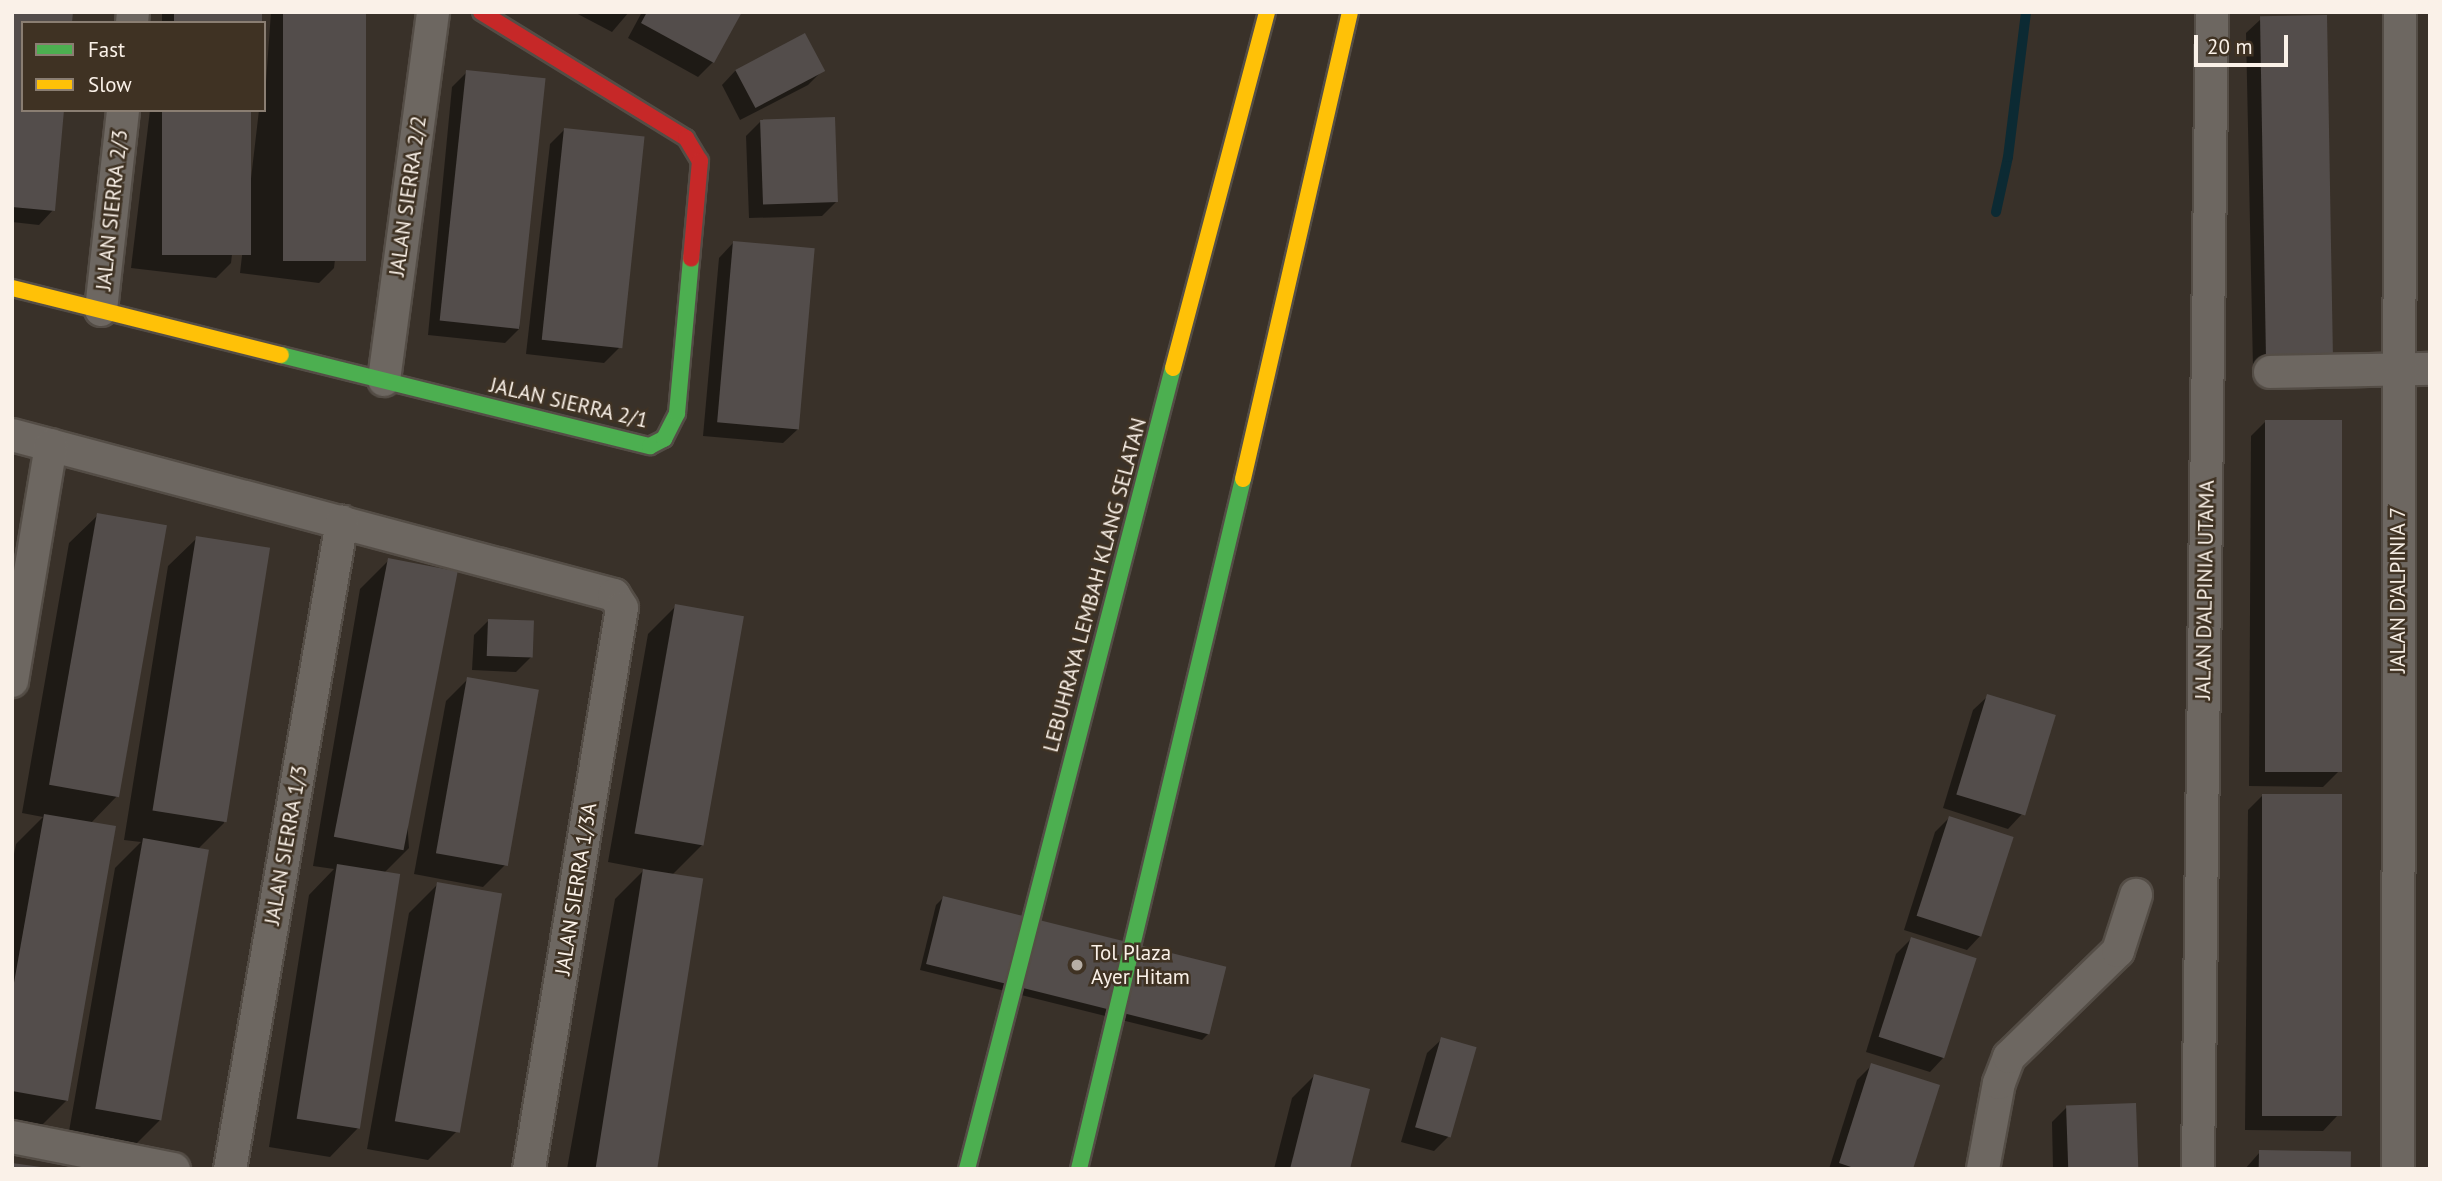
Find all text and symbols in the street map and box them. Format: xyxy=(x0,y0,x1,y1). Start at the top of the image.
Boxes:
legend xyxy=(21,21,266,112)
scale bar xyxy=(2197,21,2292,65)
text: 20 m xyxy=(2207,33,2253,60)
text: Fast xyxy=(88,36,125,63)
text: Slow xyxy=(88,71,132,98)
street label: JALAN SIERRA 2/2 xyxy=(384,114,432,278)
street label: JALAN SIERRA 2/3 xyxy=(91,128,133,292)
street label: JALAN SIERRA 2/1 xyxy=(487,372,651,434)
street label: LEBUHRAYA LEMBAH KLANG SELATAN xyxy=(1038,415,1152,755)
street label: JALAN D'ALPINIA UTAMA xyxy=(2190,480,2220,700)
street label: JALAN D'ALPINIA 7 xyxy=(2385,507,2411,673)
street label: JALAN SIERRA 1/3 xyxy=(259,763,313,927)
street label: JALAN SIERRA 1/3A xyxy=(550,801,602,977)
place label: Tol Plaza Ayer Hitam xyxy=(1091,940,1190,990)
marker: Tol Plaza Ayer Hitam xyxy=(1069,957,1085,973)

